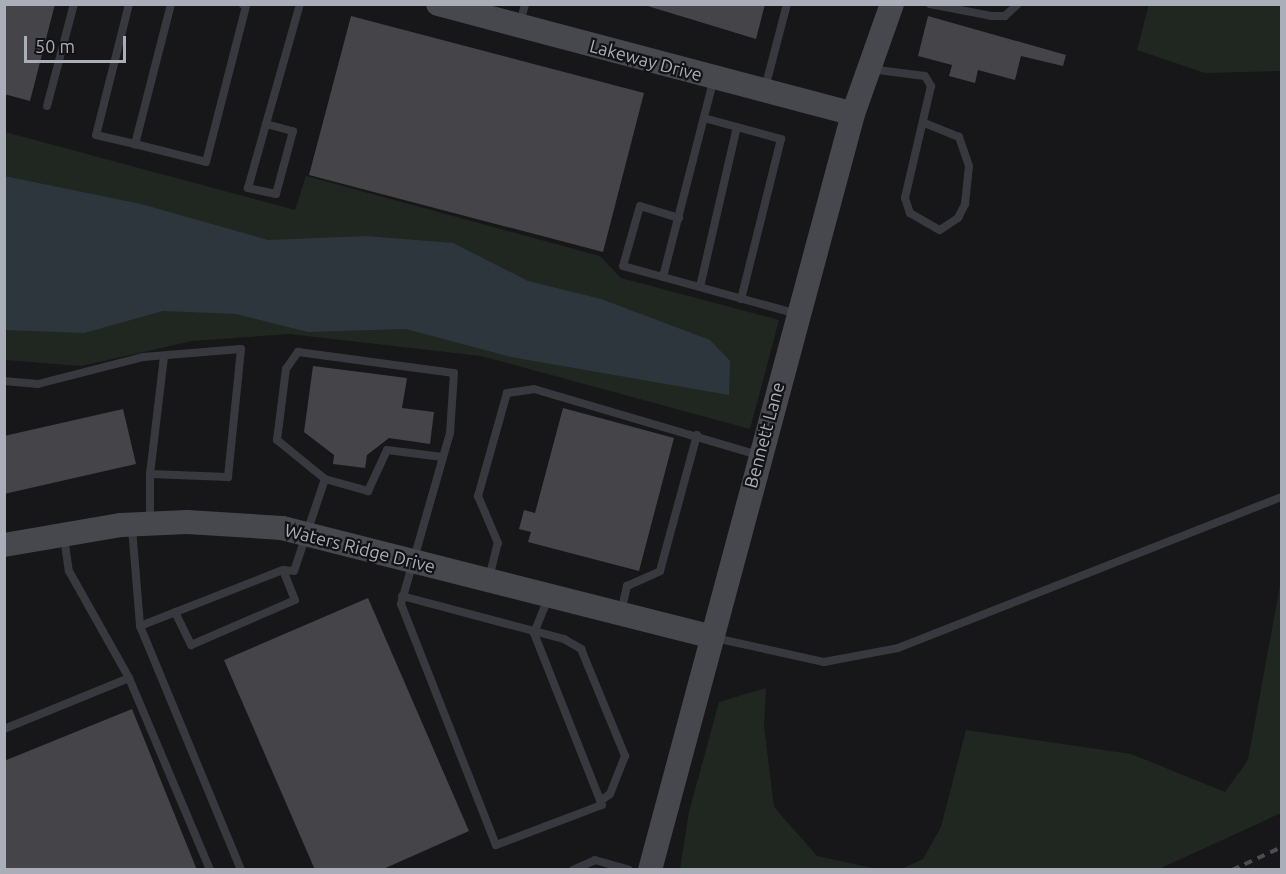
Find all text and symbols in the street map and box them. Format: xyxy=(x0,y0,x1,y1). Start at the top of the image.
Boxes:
scale bar xyxy=(27,24,129,62)
street label: Lakeway Drive xyxy=(587,35,705,85)
text: 50 m xyxy=(35,36,75,56)
street label: Bennett Lane xyxy=(739,380,789,490)
street label: Waters Ridge Drive xyxy=(282,519,438,577)

